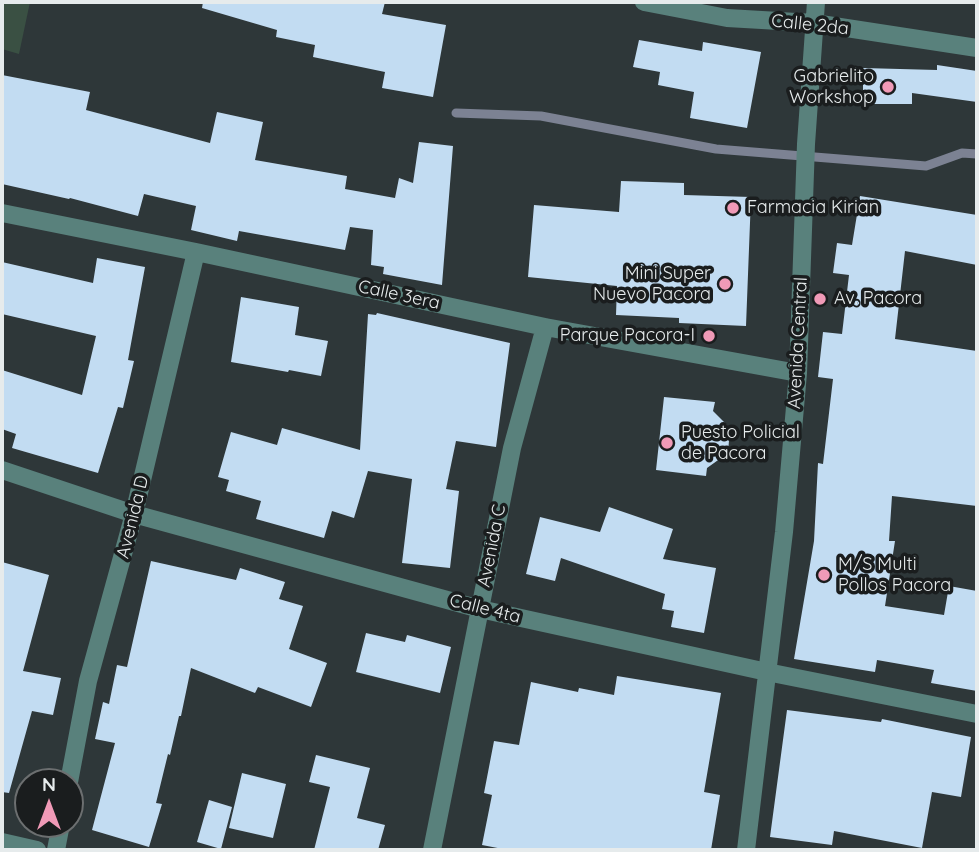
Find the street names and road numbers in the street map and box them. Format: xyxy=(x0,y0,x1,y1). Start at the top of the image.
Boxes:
street label: Calle 2da xyxy=(770,10,850,40)
street label: Calle 3era xyxy=(356,276,442,314)
street label: Avenida Central xyxy=(784,277,812,409)
street label: Avenida D xyxy=(112,473,154,561)
street label: Avenida C xyxy=(473,503,511,589)
street label: Calle 4ta xyxy=(447,590,523,628)

